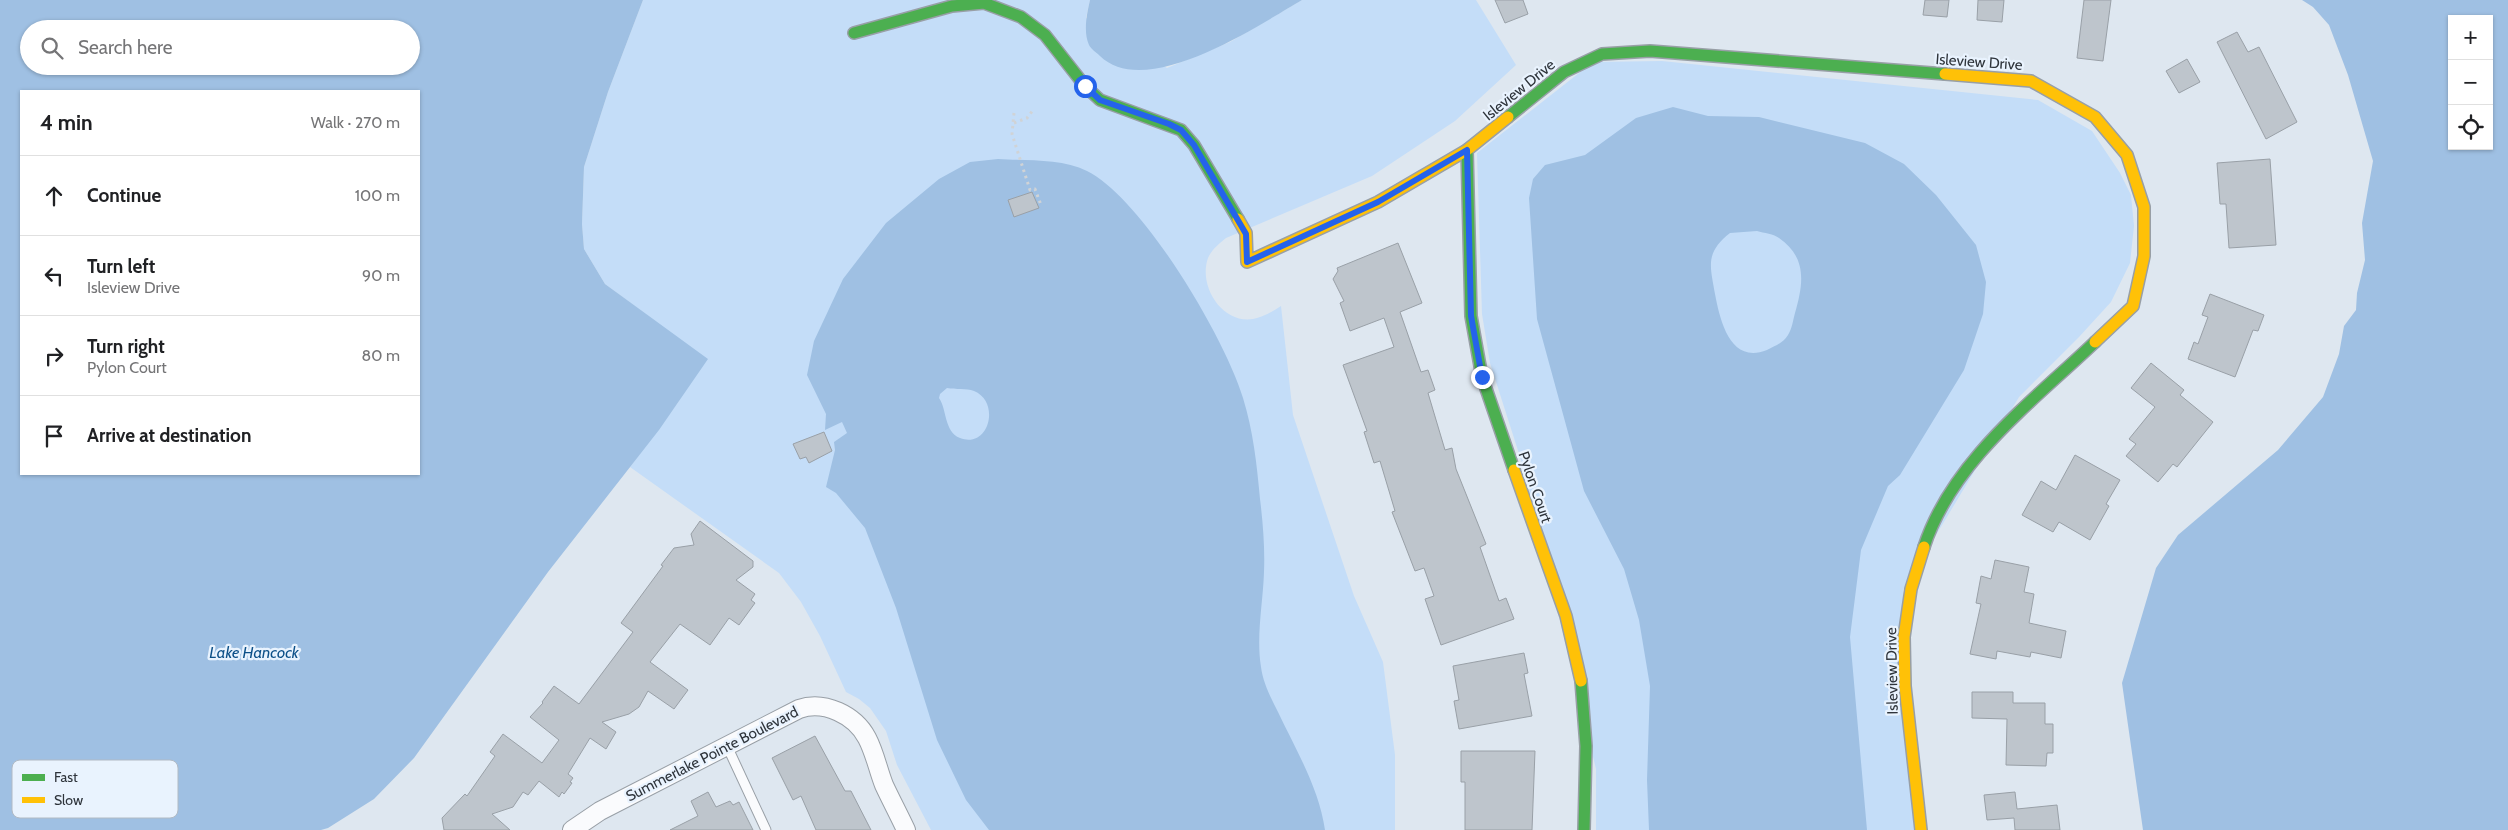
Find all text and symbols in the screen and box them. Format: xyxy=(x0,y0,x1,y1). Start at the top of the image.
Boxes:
map controls xyxy=(2448,15,2493,150)
button: + xyxy=(2448,15,2493,60)
search box xyxy=(20,20,420,75)
icon: search xyxy=(38,34,66,62)
text: Search here xyxy=(78,36,172,59)
street label: Isleview Drive xyxy=(1935,50,2023,74)
street label: Isleview Drive xyxy=(1479,55,1559,124)
button: − xyxy=(2448,60,2493,105)
route start xyxy=(1074,75,1097,98)
button: locate xyxy=(2448,105,2493,150)
text: 4 min xyxy=(40,110,93,135)
text: Walk · 270 m xyxy=(311,113,400,132)
icon: ahead xyxy=(40,182,68,210)
text: Continue xyxy=(87,184,161,207)
text: 100 m xyxy=(355,186,400,205)
text: Turn left xyxy=(87,255,155,278)
icon: left xyxy=(40,262,68,290)
text: 90 m xyxy=(362,266,400,285)
text: Isleview Drive xyxy=(87,278,180,297)
text: Turn right xyxy=(87,335,165,358)
icon: right xyxy=(40,342,68,370)
text: 80 m xyxy=(362,346,400,365)
text: Pylon Court xyxy=(87,358,167,377)
route end xyxy=(1471,366,1494,389)
icon: arrive xyxy=(40,422,68,450)
text: Arrive at destination xyxy=(87,424,251,447)
street label: Pylon Court xyxy=(1514,449,1556,525)
street label: Isleview Drive xyxy=(1882,627,1902,715)
water label: Lake Hancock xyxy=(209,643,300,662)
street label: Summerlake Pointe Boulevard xyxy=(623,703,801,805)
legend xyxy=(12,760,178,818)
text: Fast xyxy=(54,768,78,786)
text: Slow xyxy=(54,791,83,809)

